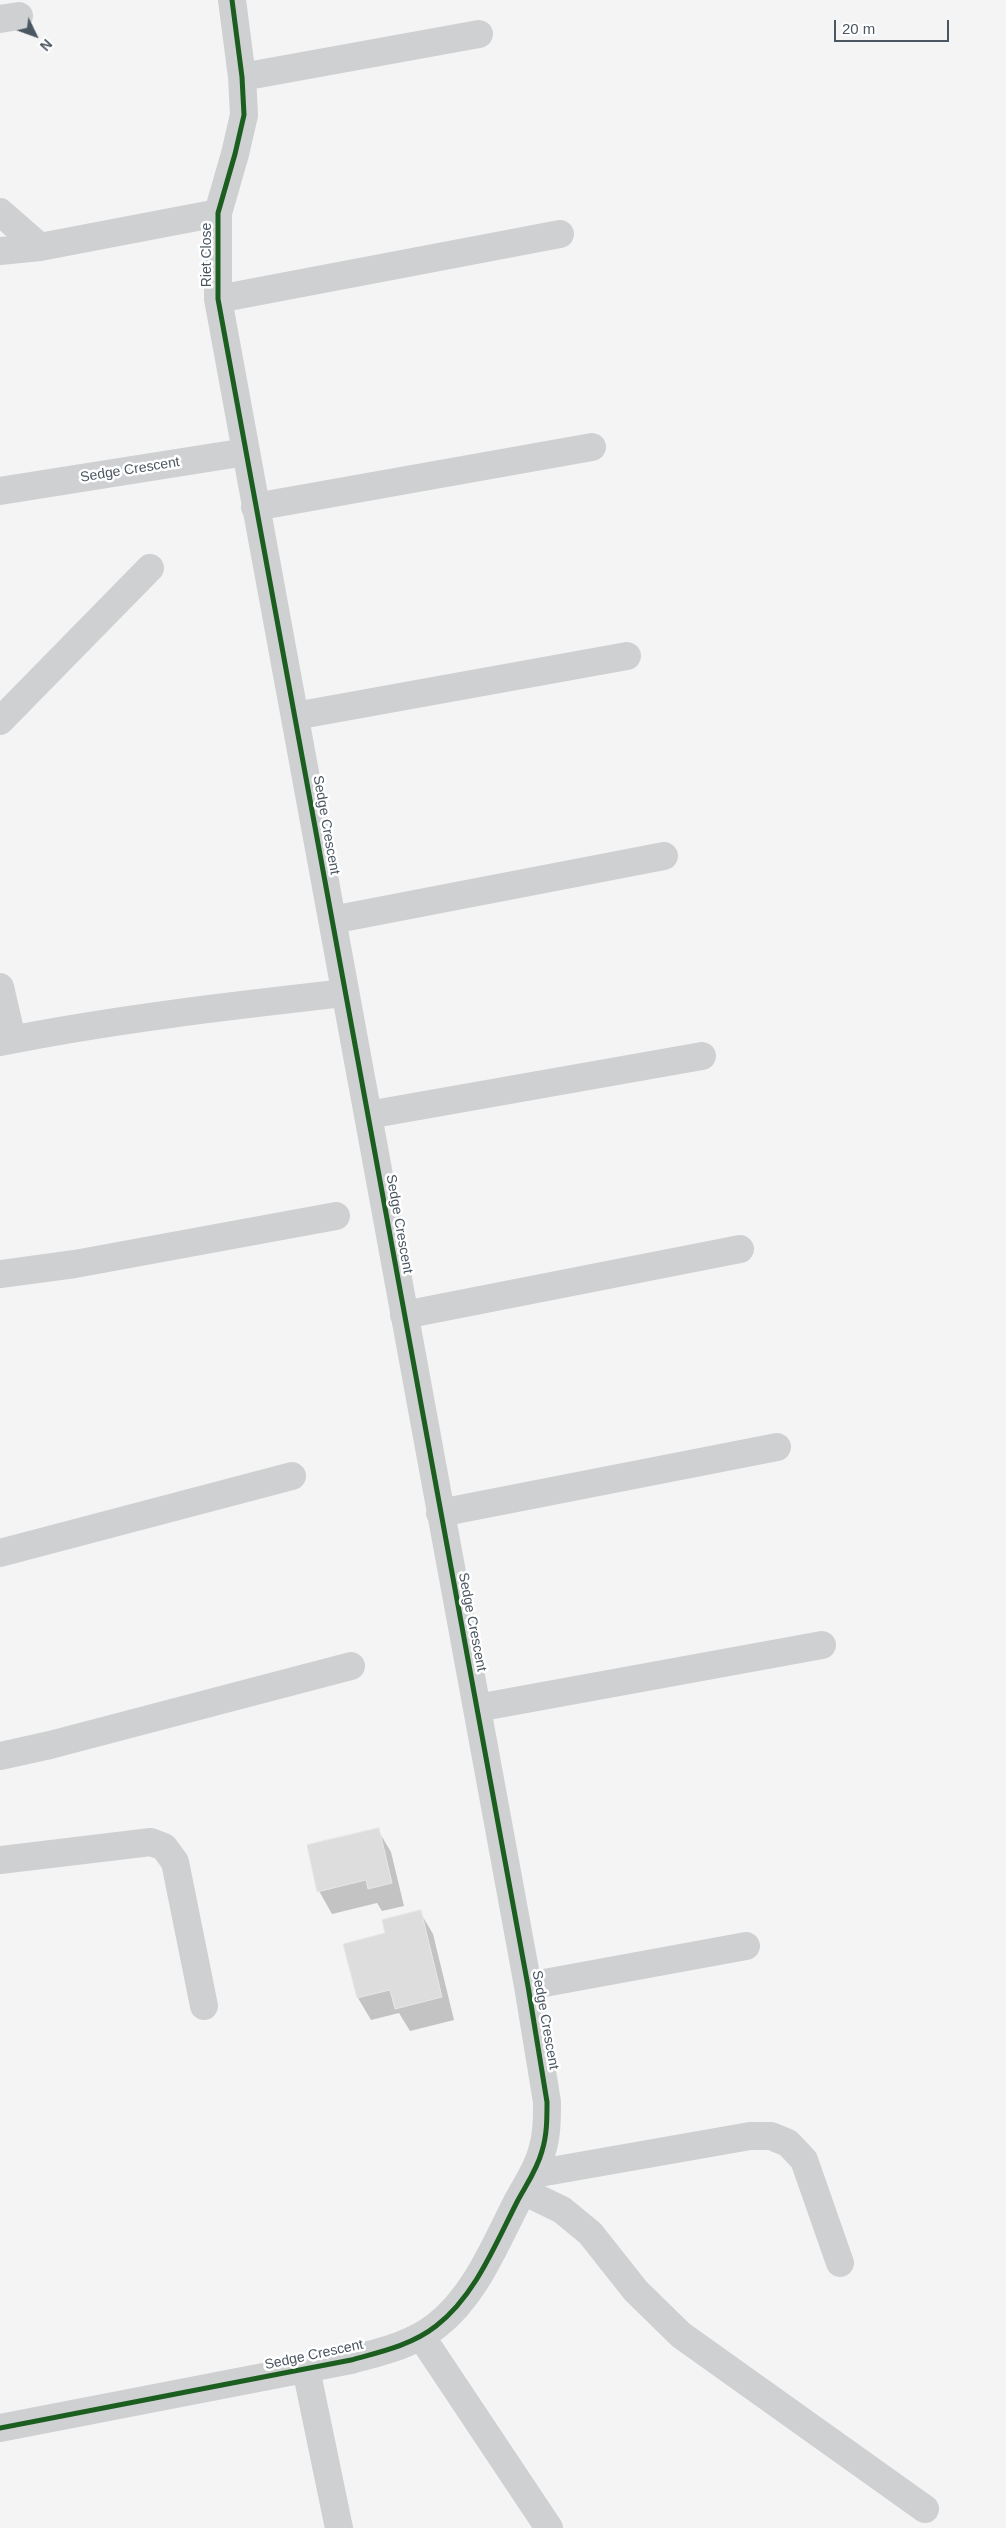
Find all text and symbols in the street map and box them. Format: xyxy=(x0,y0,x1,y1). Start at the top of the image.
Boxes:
north arrow xyxy=(10,10,60,60)
scale bar xyxy=(836,10,951,42)
text: 20 m xyxy=(842,20,875,37)
text: N xyxy=(37,36,55,54)
street label: Riet Close xyxy=(199,223,215,287)
street label: Sedge Crescent xyxy=(79,454,181,486)
street label: Sedge Crescent xyxy=(309,774,343,876)
street label: Sedge Crescent xyxy=(382,1173,416,1275)
street label: Sedge Crescent xyxy=(454,1571,490,1673)
street label: Sedge Crescent xyxy=(528,1969,562,2071)
street label: Sedge Crescent xyxy=(263,2336,365,2374)

